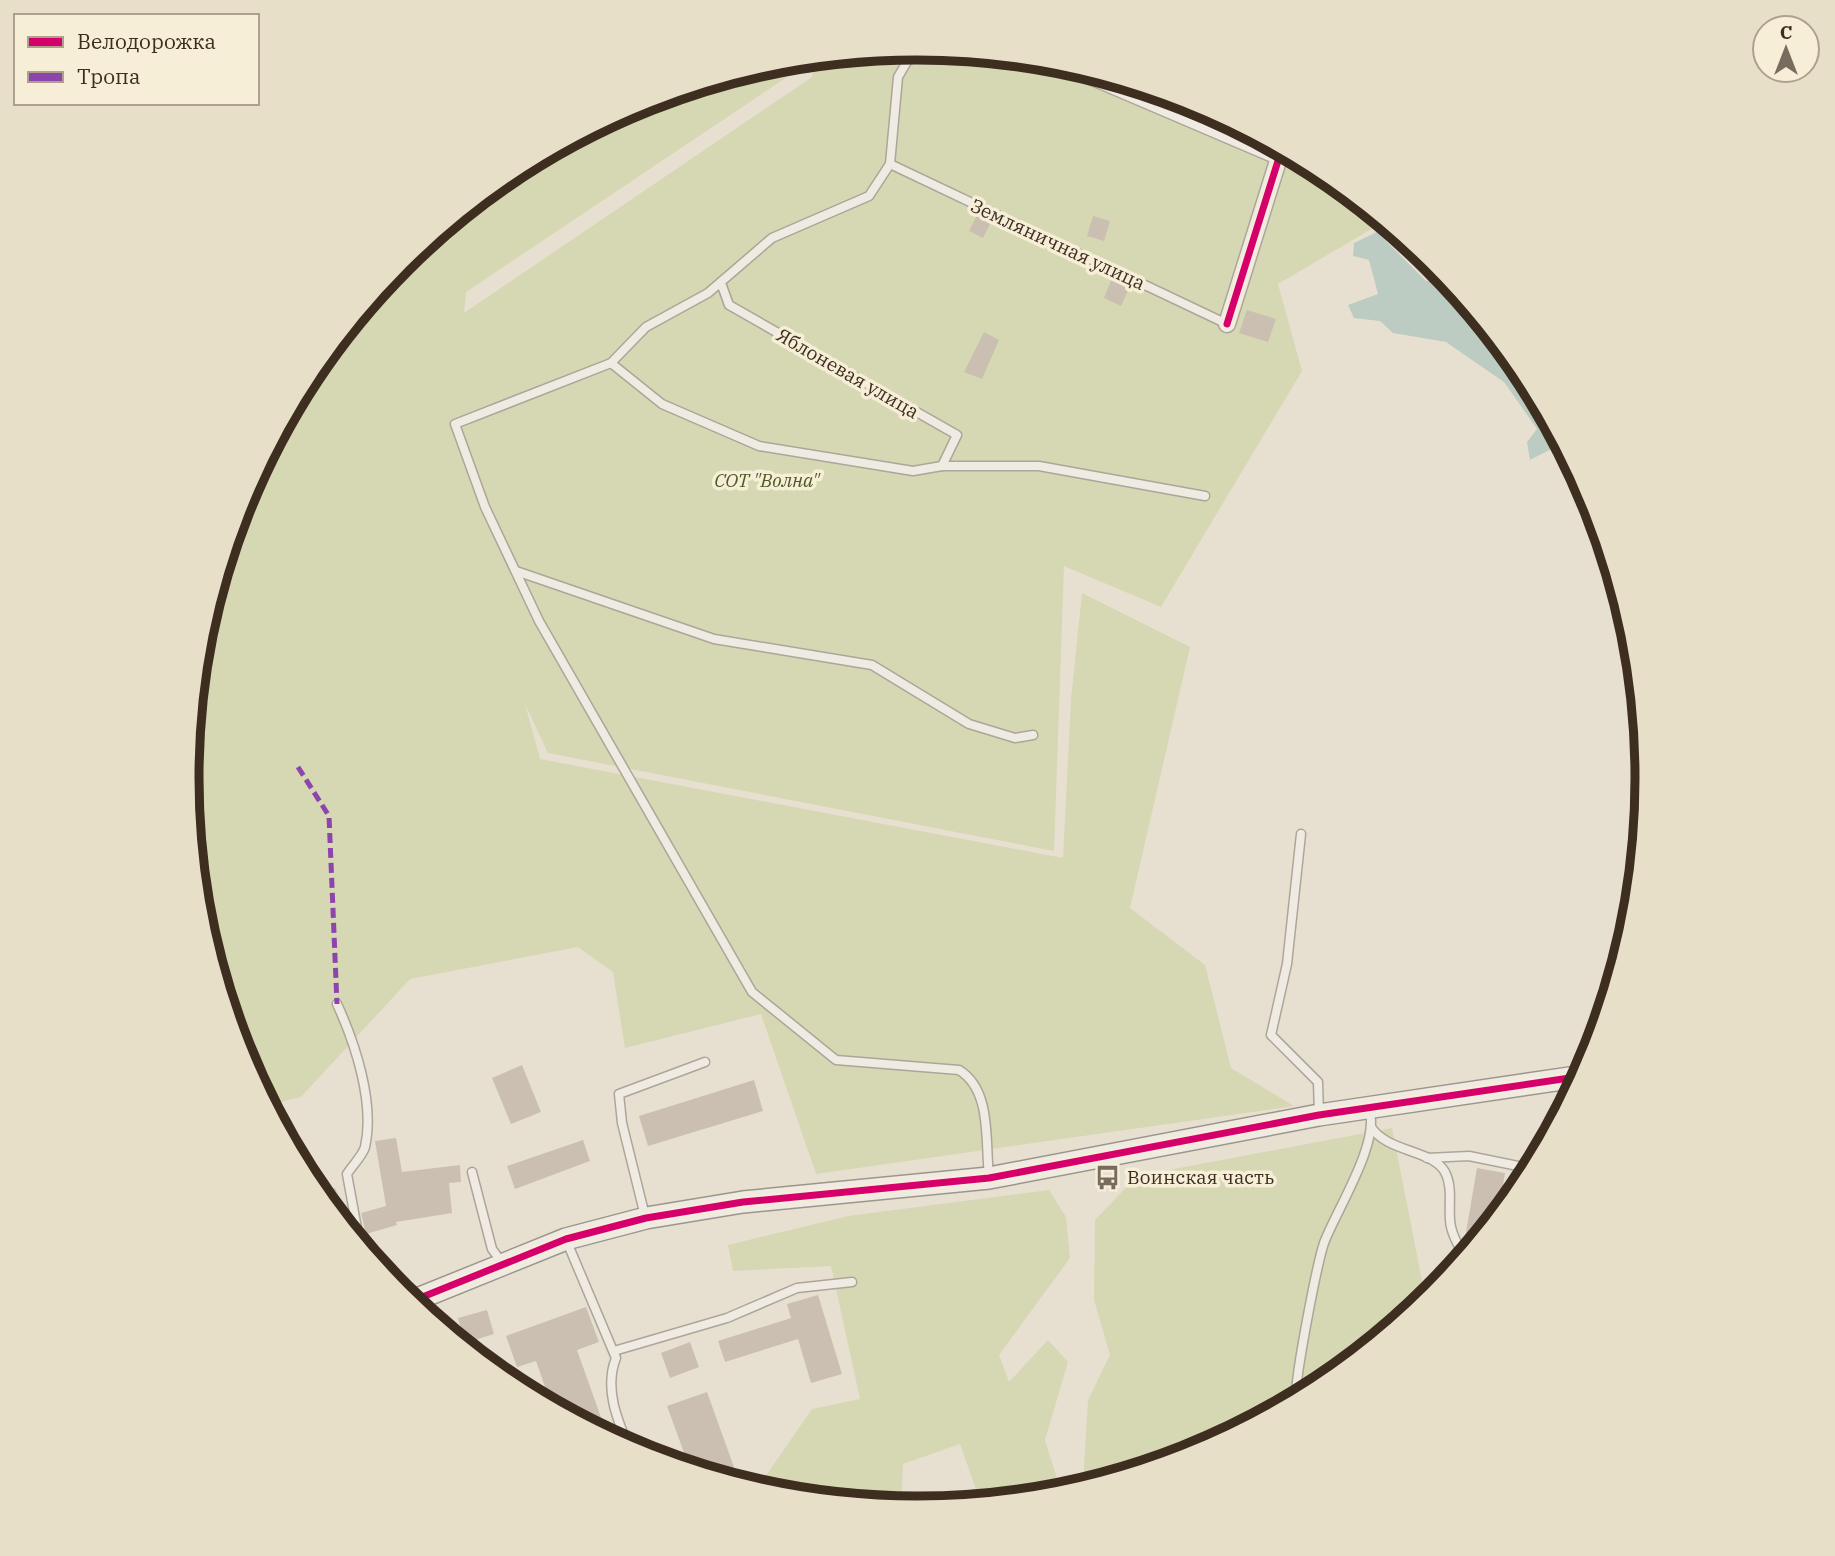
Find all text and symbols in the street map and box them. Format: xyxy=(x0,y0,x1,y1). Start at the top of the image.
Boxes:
legend xyxy=(14,14,259,105)
north arrow xyxy=(1751,14,1821,84)
text: С xyxy=(1780,20,1792,44)
text: Велодорожка xyxy=(77,27,216,55)
text: Тропа xyxy=(77,62,140,90)
street label: Земляничная улица xyxy=(967,193,1149,295)
street label: Яблоневая улица xyxy=(772,322,924,424)
park label: СОТ "Волна" xyxy=(714,468,821,492)
bus stop icon: Воинская часть xyxy=(1093,1163,1121,1191)
place label: Воинская часть xyxy=(1127,1165,1274,1189)

